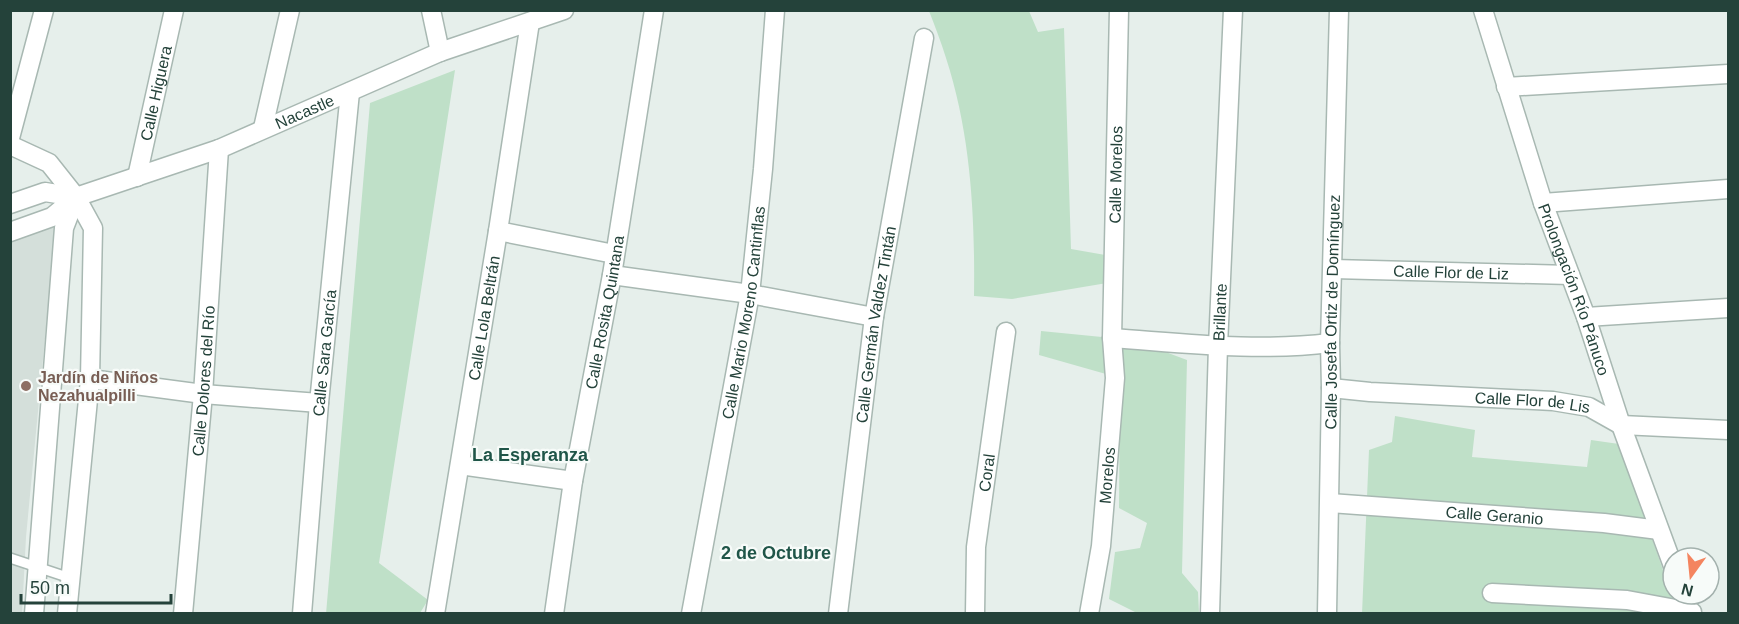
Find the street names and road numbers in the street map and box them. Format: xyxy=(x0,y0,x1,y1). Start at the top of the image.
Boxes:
street label: Calle Higuera xyxy=(137,44,175,142)
street label: Nacastle xyxy=(273,92,337,132)
street label: Calle Morelos xyxy=(1106,126,1126,224)
street label: Calle Josefa Ortiz de Domínguez xyxy=(1322,194,1343,430)
street label: Prolongación Río Pánuco xyxy=(1535,201,1612,378)
street label: Calle Mario Moreno Cantinflas xyxy=(719,205,768,421)
street label: Calle Germán Valdez Tintán xyxy=(853,225,899,424)
street label: Calle Rosita Quintana xyxy=(583,234,627,391)
street label: Calle Lola Beltrán xyxy=(466,254,503,382)
street label: Calle Flor de Liz xyxy=(1393,263,1509,282)
street label: Brillante xyxy=(1210,283,1230,341)
street label: Calle Sara García xyxy=(310,289,339,417)
street label: Calle Dolores del Río xyxy=(189,305,218,457)
street label: Calle Flor de Lis xyxy=(1474,389,1591,416)
street label: Morelos xyxy=(1097,446,1118,504)
street label: Coral xyxy=(976,453,998,493)
street label: Calle Geranio xyxy=(1445,503,1544,528)

